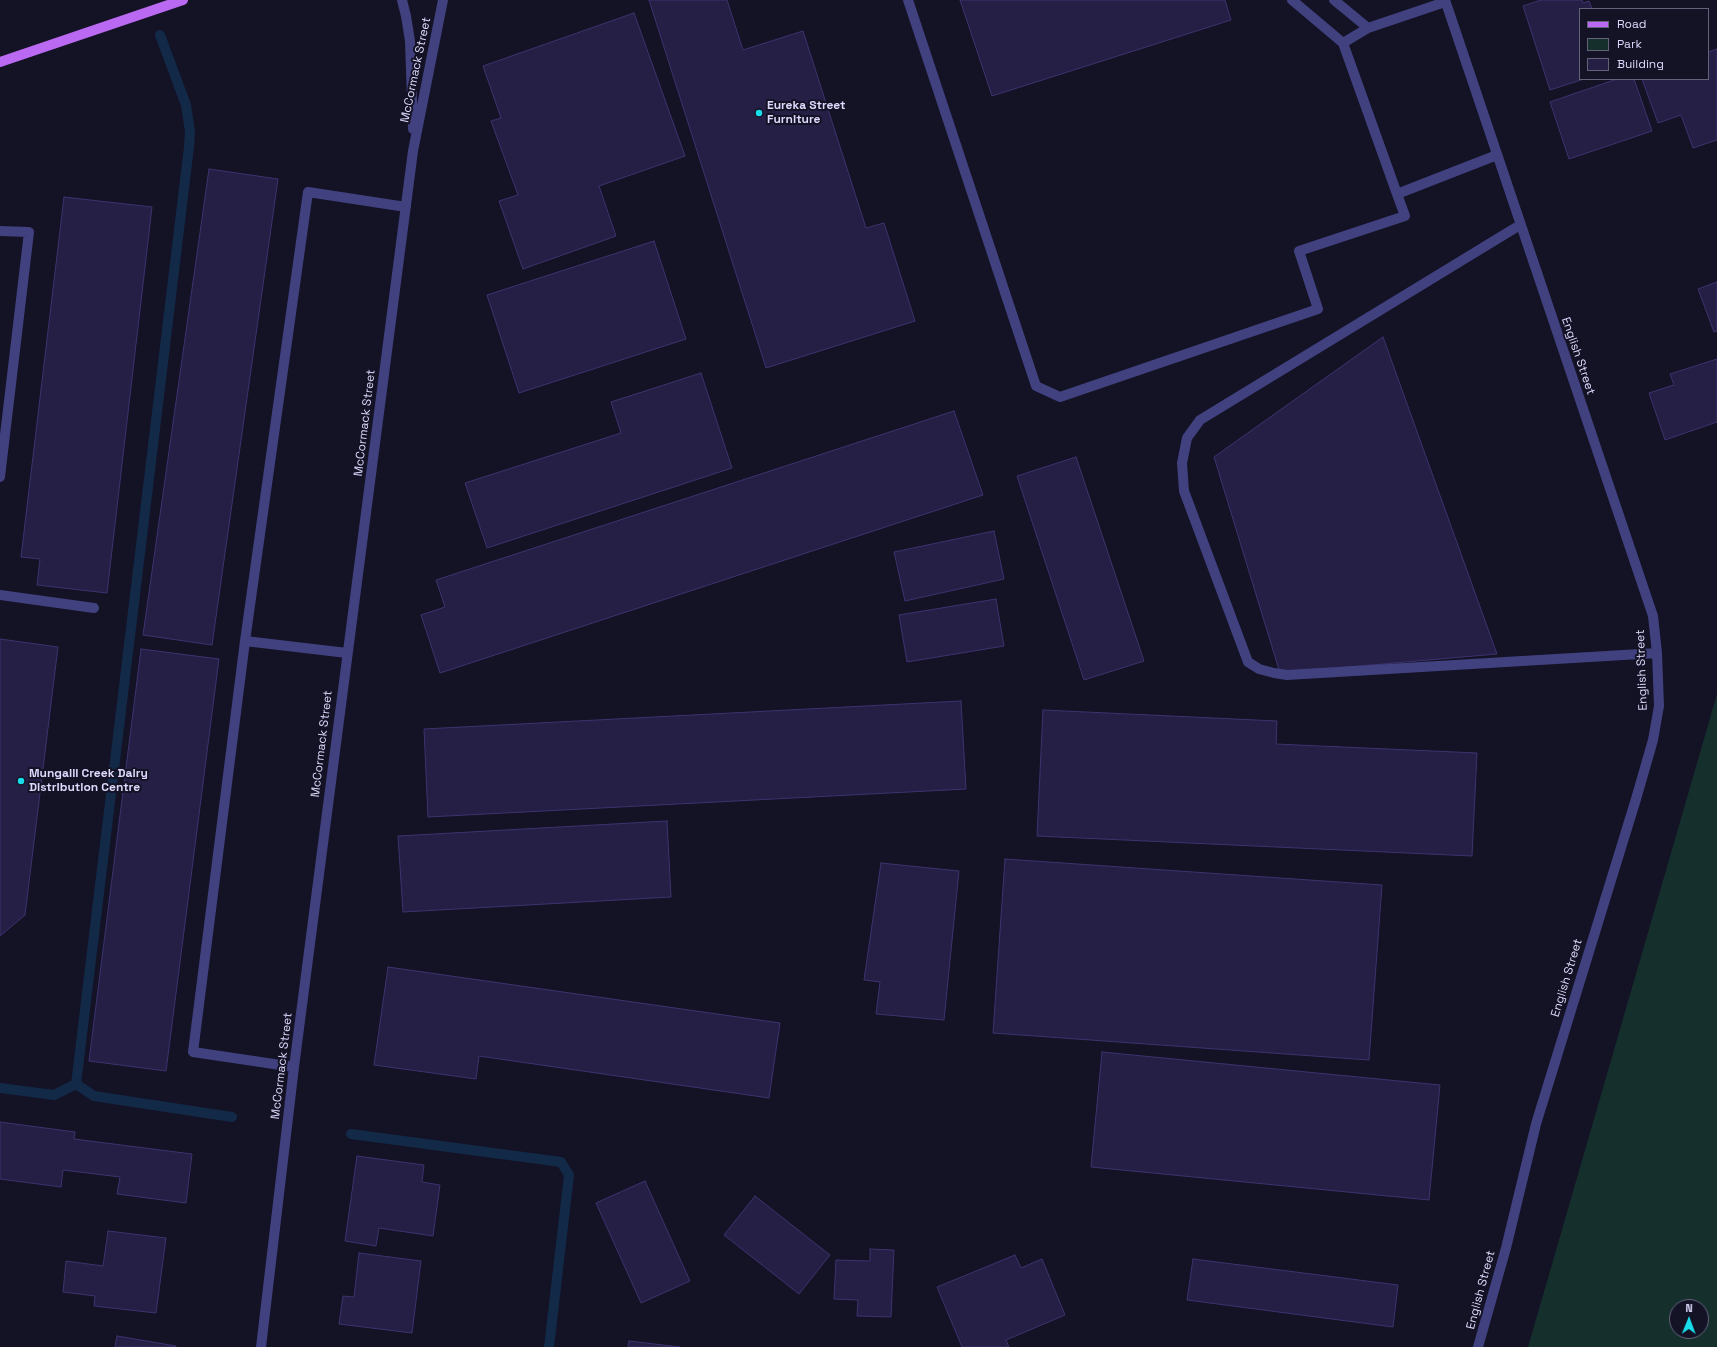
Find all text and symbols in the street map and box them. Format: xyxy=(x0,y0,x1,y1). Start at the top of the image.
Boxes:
legend xyxy=(1579,8,1709,80)
street label: McCormack Street xyxy=(398,16,434,124)
text: Road xyxy=(1617,16,1646,32)
text: Park xyxy=(1617,36,1642,52)
text: Building xyxy=(1617,56,1664,72)
place label: Eureka Street Furniture xyxy=(767,99,846,127)
marker: Eureka Street Furniture xyxy=(754,108,764,118)
street label: English Street xyxy=(1558,315,1598,397)
street label: McCormack Street xyxy=(351,369,379,477)
street label: English Street xyxy=(1633,629,1651,711)
street label: McCormack Street xyxy=(308,690,336,798)
place label: Mungalli Creek Dairy Distribution Centre xyxy=(29,767,148,795)
marker: Mungalli Creek Dairy Distribution Centre xyxy=(16,776,26,786)
street label: English Street xyxy=(1548,937,1586,1019)
street label: McCormack Street xyxy=(268,1012,296,1120)
street label: English Street xyxy=(1464,1249,1498,1331)
north arrow xyxy=(1669,1299,1709,1339)
text: N xyxy=(1685,1301,1693,1315)

